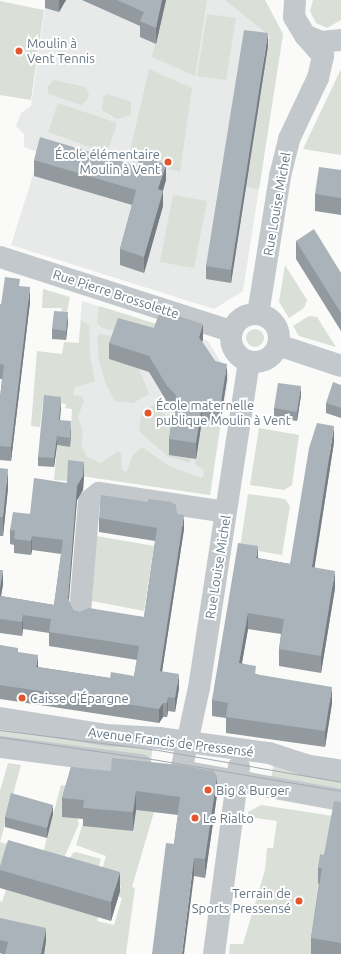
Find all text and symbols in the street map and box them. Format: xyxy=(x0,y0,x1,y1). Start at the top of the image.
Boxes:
place label: Moulin à Vent Tennis xyxy=(27,36,95,67)
marker: Moulin à Vent Tennis xyxy=(14,46,24,56)
place label: École élémentaire Moulin à Vent xyxy=(55,147,160,178)
street label: Rue Louise Michel xyxy=(260,151,294,257)
marker: École élémentaire Moulin à Vent xyxy=(163,157,173,167)
street label: Rue Pierre Brossolette xyxy=(51,266,181,322)
place label: École maternelle publique Moulin à Vent xyxy=(156,398,291,429)
marker: École maternelle publique Moulin à Vent xyxy=(143,408,153,418)
street label: Rue Louise Michel xyxy=(202,514,234,620)
place label: Caisse d'Épargne xyxy=(30,690,129,706)
marker: Caisse d'Épargne xyxy=(17,693,27,703)
street label: Avenue Francis de Pressensé xyxy=(87,724,255,760)
place label: Big & Burger xyxy=(216,782,290,798)
marker: Big & Burger xyxy=(203,785,213,795)
place label: Le Rialto xyxy=(203,810,254,826)
marker: Le Rialto xyxy=(190,813,200,823)
place label: Terrain de Sports Pressensé xyxy=(192,886,291,917)
marker: Terrain de Sports Pressensé xyxy=(294,896,304,906)

